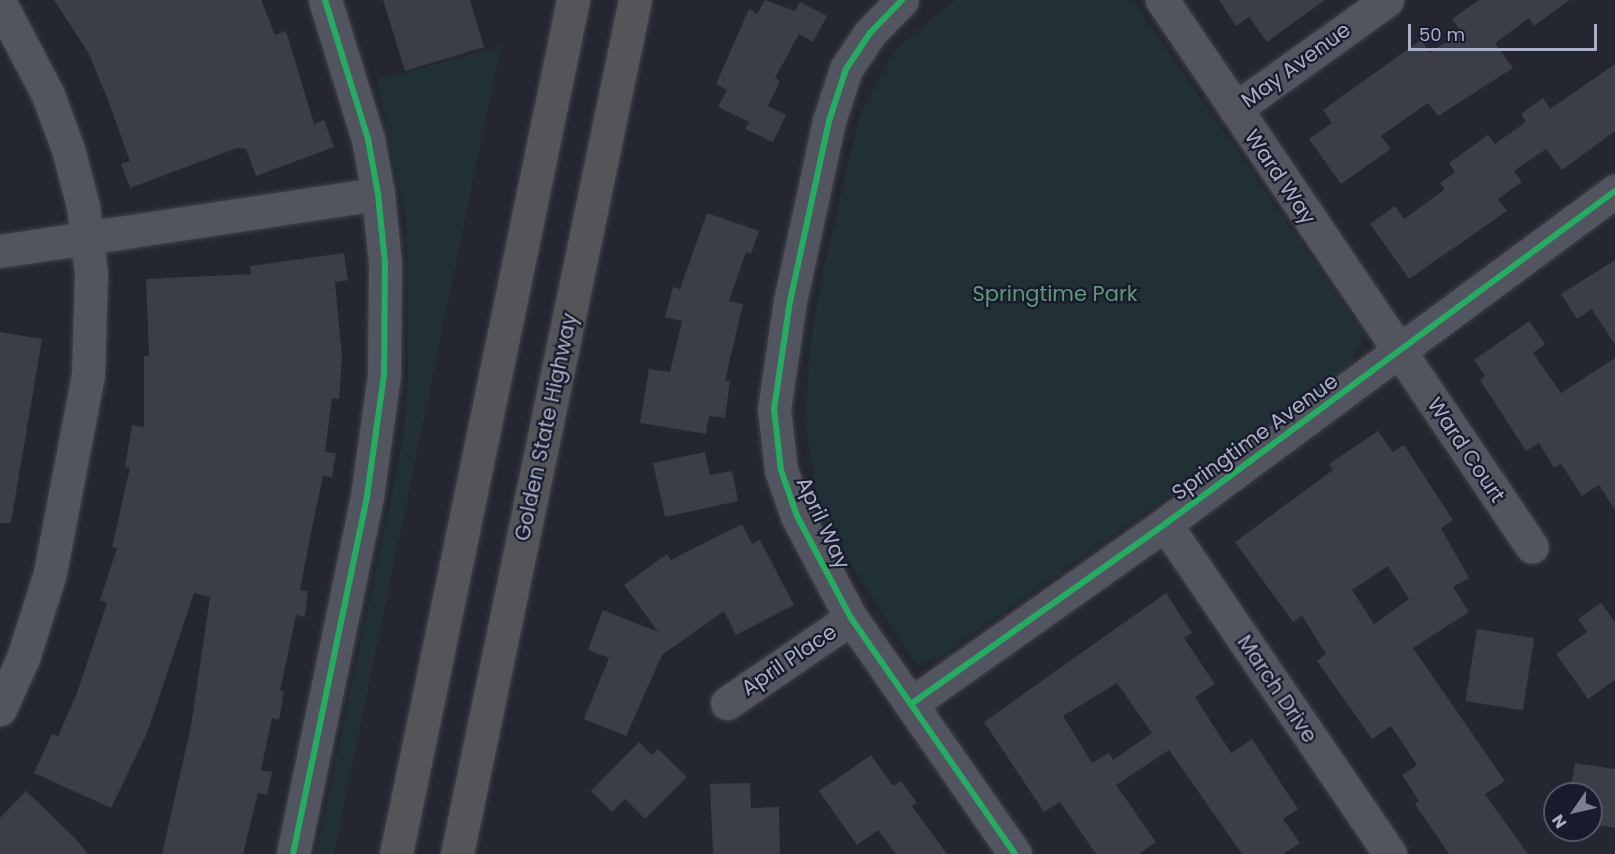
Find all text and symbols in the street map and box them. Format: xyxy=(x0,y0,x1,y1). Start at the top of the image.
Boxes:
scale bar xyxy=(1411,12,1600,50)
street label: May Avenue xyxy=(1237,17,1355,113)
text: 50 m xyxy=(1419,22,1465,47)
street label: Ward Way xyxy=(1239,125,1321,229)
park label: Springtime Park xyxy=(972,281,1138,307)
street label: Golden State Highway xyxy=(510,311,582,543)
street label: Springtime Avenue xyxy=(1167,368,1343,506)
street label: Ward Court xyxy=(1422,393,1510,507)
street label: April Way xyxy=(791,473,855,573)
street label: April Place xyxy=(737,619,841,701)
street label: March Drive xyxy=(1232,630,1322,748)
north arrow xyxy=(1543,782,1603,842)
text: N xyxy=(1546,810,1572,833)

